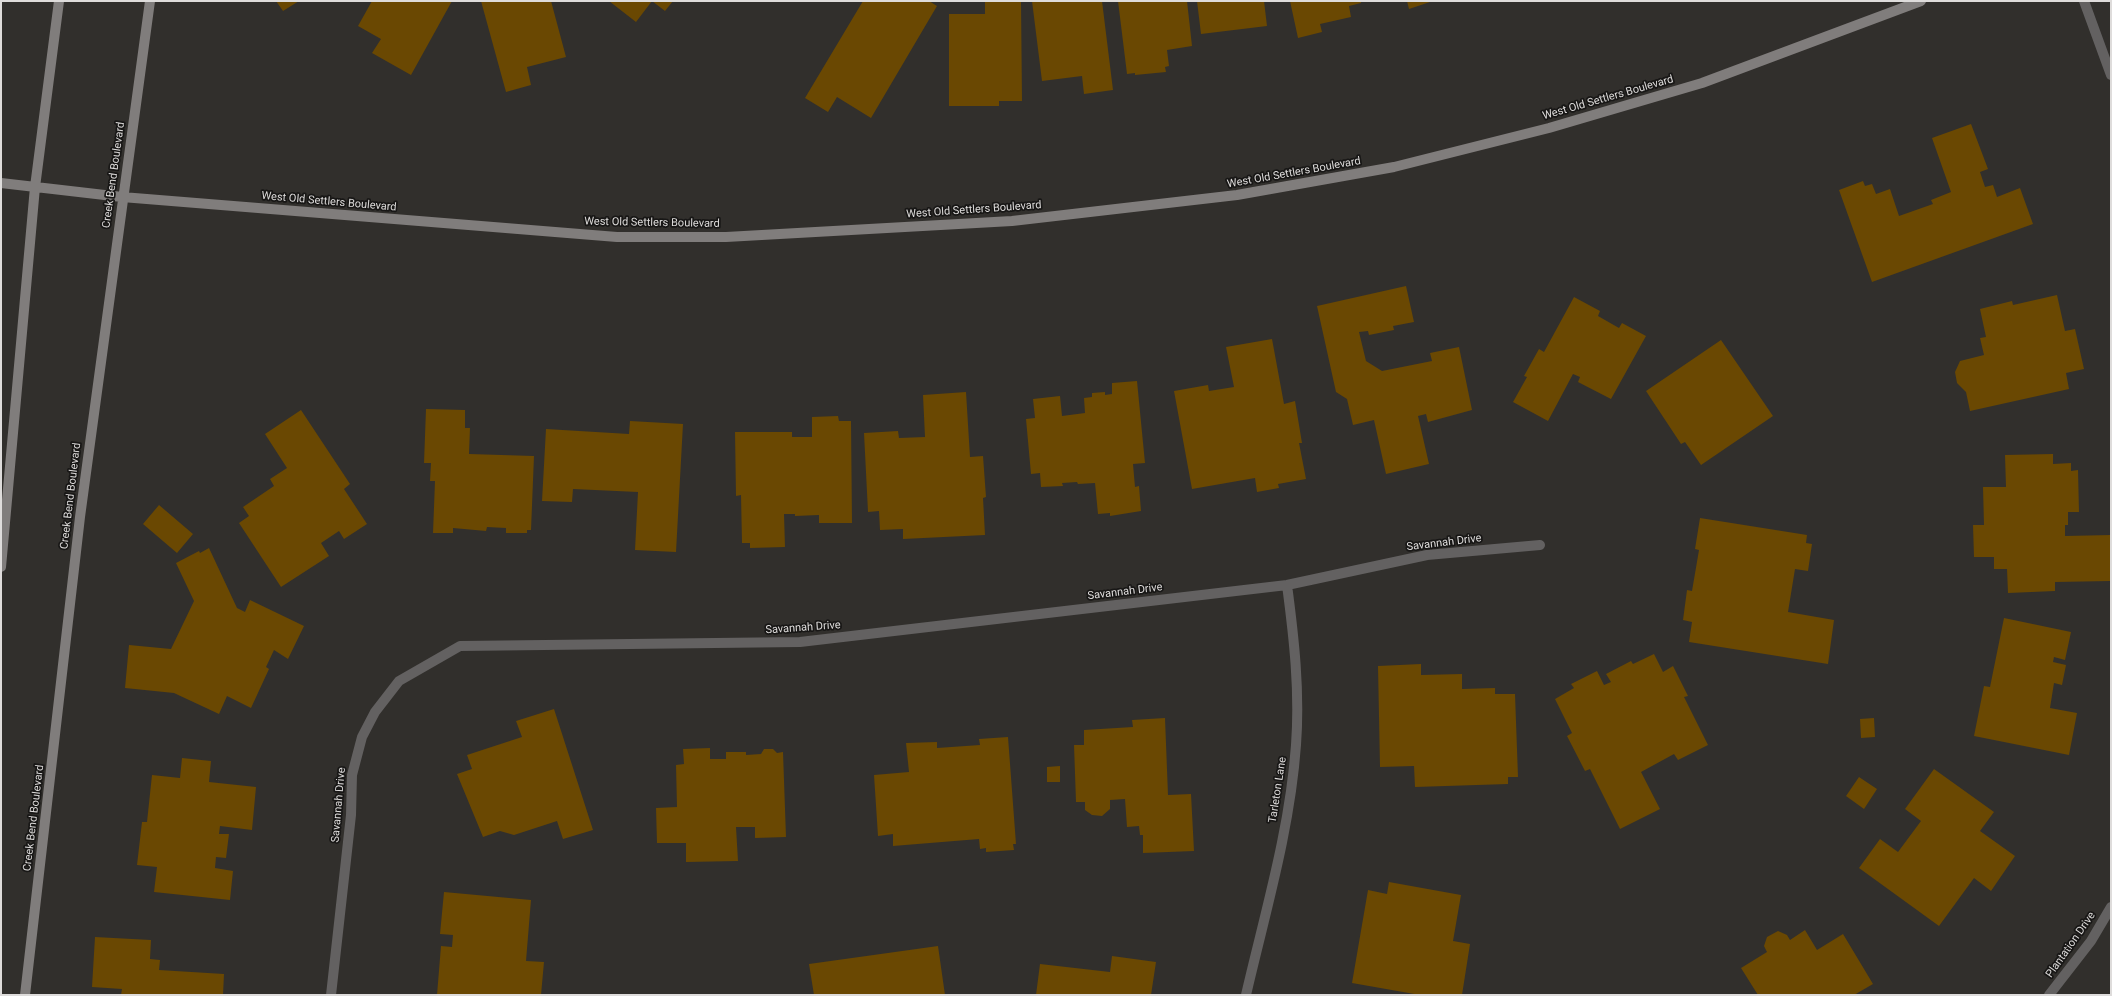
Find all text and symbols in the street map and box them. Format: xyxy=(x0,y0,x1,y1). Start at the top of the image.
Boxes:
street label: West Old Settlers Boulevard xyxy=(1541,73,1675,123)
street label: Creek Bend Boulevard xyxy=(100,121,128,229)
street label: West Old Settlers Boulevard xyxy=(1226,155,1362,191)
street label: West Old Settlers Boulevard xyxy=(261,190,397,214)
street label: West Old Settlers Boulevard xyxy=(906,199,1042,221)
street label: West Old Settlers Boulevard xyxy=(584,215,720,231)
street label: Creek Bend Boulevard xyxy=(58,442,84,550)
street label: Savannah Drive xyxy=(1406,532,1482,554)
street label: Savannah Drive xyxy=(1087,581,1163,603)
street label: Savannah Drive xyxy=(765,619,841,637)
street label: Tarleton Lane xyxy=(1266,756,1290,824)
street label: Creek Bend Boulevard xyxy=(21,764,47,872)
street label: Savannah Drive xyxy=(329,767,349,843)
street label: Plantation Drive xyxy=(2043,910,2099,980)

